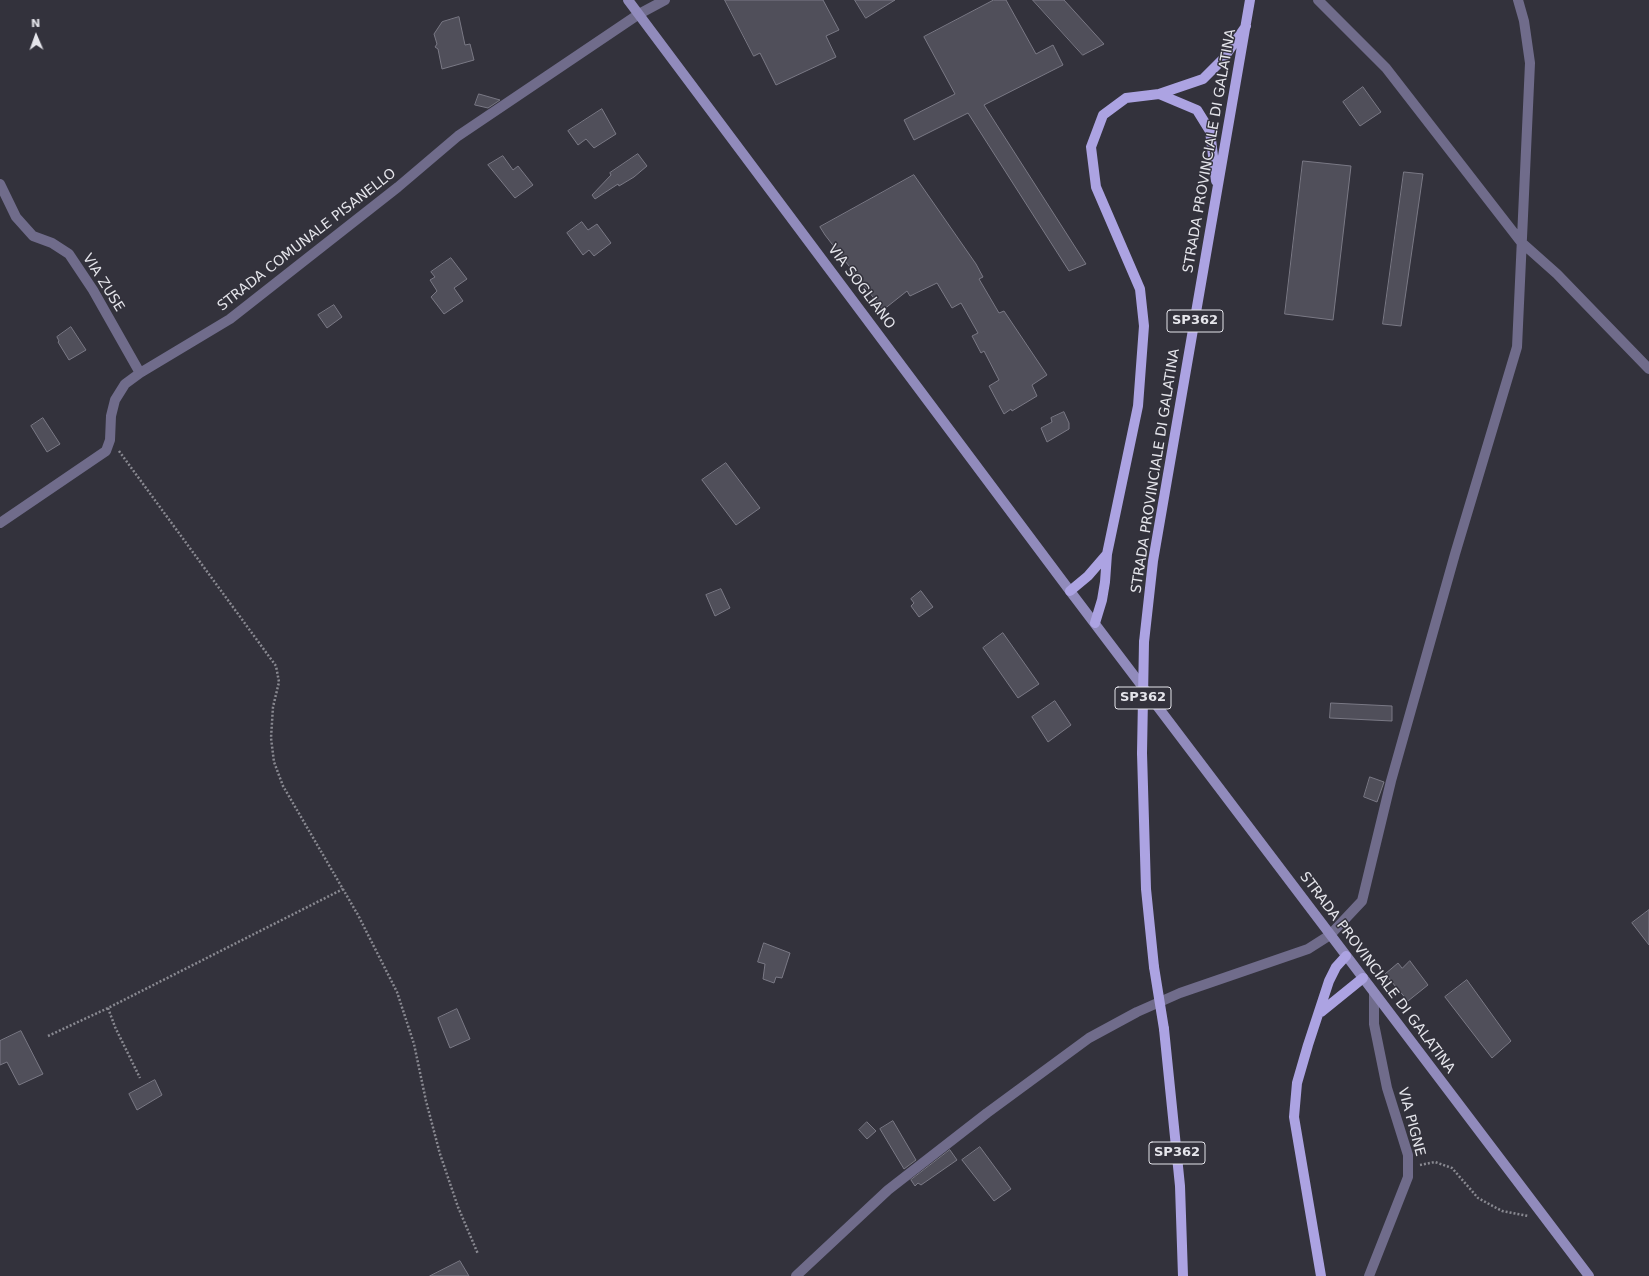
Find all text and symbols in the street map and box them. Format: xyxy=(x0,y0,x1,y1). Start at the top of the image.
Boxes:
north arrow xyxy=(16,16,56,56)
text: N xyxy=(31,17,40,30)
street label: STRADA PROVINCIALE DI GALATINA xyxy=(1180,28,1240,274)
street label: STRADA COMUNALE PISANELLO xyxy=(214,165,400,315)
street label: VIA SOGLIANO xyxy=(824,241,898,333)
street label: VIA ZUSE xyxy=(79,251,127,315)
road number: SP362 xyxy=(1167,310,1223,332)
street label: STRADA PROVINCIALE DI GALATINA xyxy=(1128,347,1184,595)
road number: SP362 xyxy=(1115,687,1171,709)
street label: STRADA PROVINCIALE DI GALATINA xyxy=(1296,869,1458,1077)
street label: VIA PIGNE xyxy=(1394,1086,1428,1158)
road number: SP362 xyxy=(1149,1142,1205,1164)

